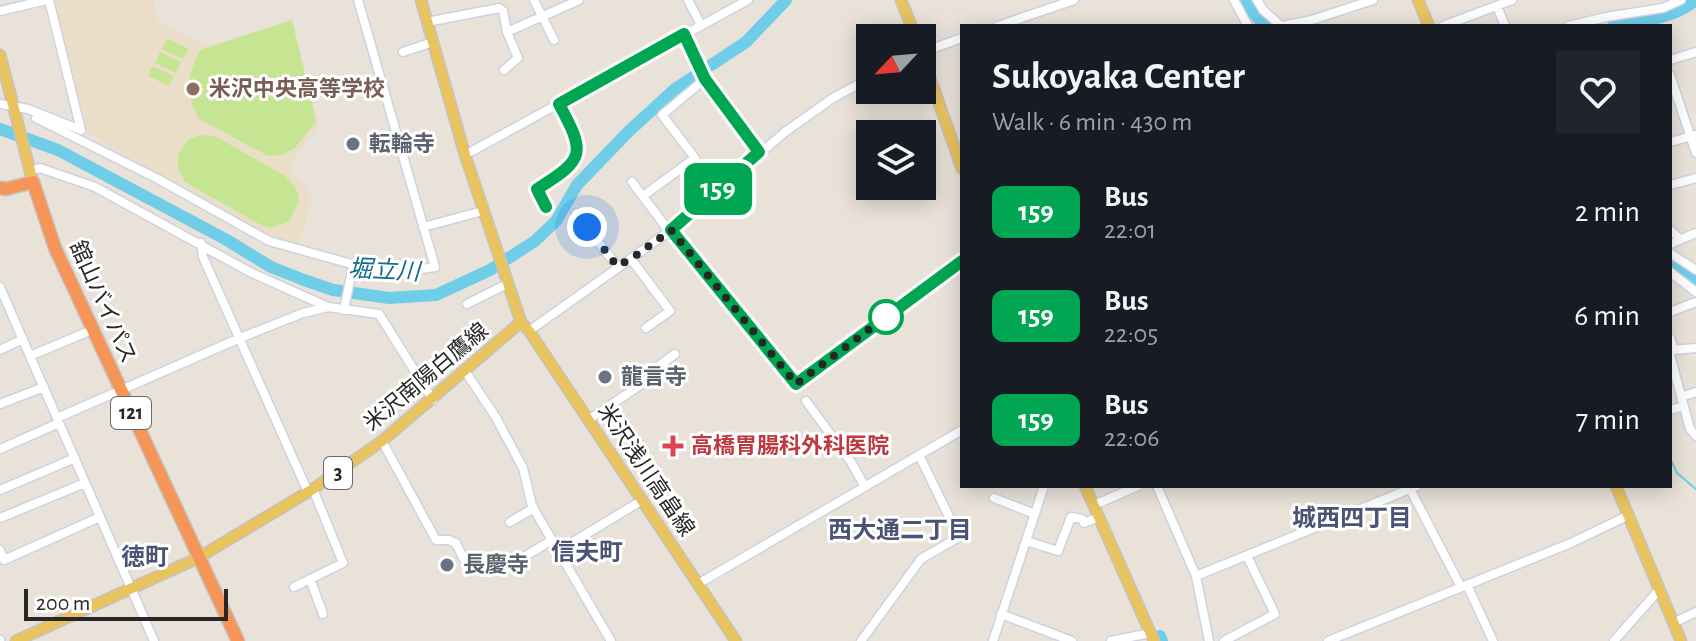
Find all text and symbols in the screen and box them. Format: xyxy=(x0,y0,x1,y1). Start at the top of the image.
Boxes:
north arrow xyxy=(856,24,936,104)
map controls xyxy=(856,24,936,200)
button: heart xyxy=(1556,50,1640,134)
text: Sukoyaka Center xyxy=(992,58,1245,96)
place label: 米沢中央高等学校 xyxy=(209,77,385,100)
marker: 米沢中央高等学校 xyxy=(184,80,202,98)
text: Walk · 6 min · 430 m xyxy=(992,109,1192,135)
button: layers xyxy=(856,120,936,200)
place label: 転輪寺 xyxy=(369,132,435,155)
marker: 転輪寺 xyxy=(344,135,362,153)
line badge: 159 xyxy=(672,163,764,215)
text: 159 xyxy=(700,175,736,203)
text: Bus xyxy=(1104,182,1149,212)
text: 2 min xyxy=(1575,197,1640,227)
text: 159 xyxy=(1018,198,1054,226)
your location xyxy=(567,207,607,247)
text: 22:01 xyxy=(1104,217,1156,243)
street label: 舘山バイパス xyxy=(66,237,141,367)
water label: 堀立川 xyxy=(347,255,424,285)
text: Bus xyxy=(1104,286,1149,316)
unlabelled marker xyxy=(869,300,903,334)
text: 6 min xyxy=(1574,301,1640,331)
text: 159 xyxy=(1018,302,1054,330)
street label: 米沢南陽白鷹線 xyxy=(359,318,492,435)
text: 22:05 xyxy=(1104,321,1158,347)
place label: 龍言寺 xyxy=(621,365,687,388)
marker: 龍言寺 xyxy=(596,368,614,386)
text: Bus xyxy=(1104,390,1149,420)
road number: 121 xyxy=(111,397,151,429)
street label: 米沢浅川高畠線 xyxy=(594,399,699,540)
text: 7 min xyxy=(1576,405,1640,435)
text: 159 xyxy=(1018,406,1054,434)
text: 22:06 xyxy=(1104,425,1160,451)
place label: 高橋胃腸科外科医院 xyxy=(691,434,889,457)
marker: 高橋胃腸科外科医院 xyxy=(662,435,684,457)
road number: 3 xyxy=(324,457,352,489)
district label: 城西四丁目 xyxy=(1292,505,1412,531)
district label: 西大通二丁目 xyxy=(828,517,972,543)
district label: 信夫町 xyxy=(551,539,623,565)
district label: 徳町 xyxy=(121,544,169,570)
place label: 長慶寺 xyxy=(463,553,529,576)
marker: 長慶寺 xyxy=(438,556,456,574)
scale bar xyxy=(24,585,228,621)
text: 200 m xyxy=(36,592,90,614)

